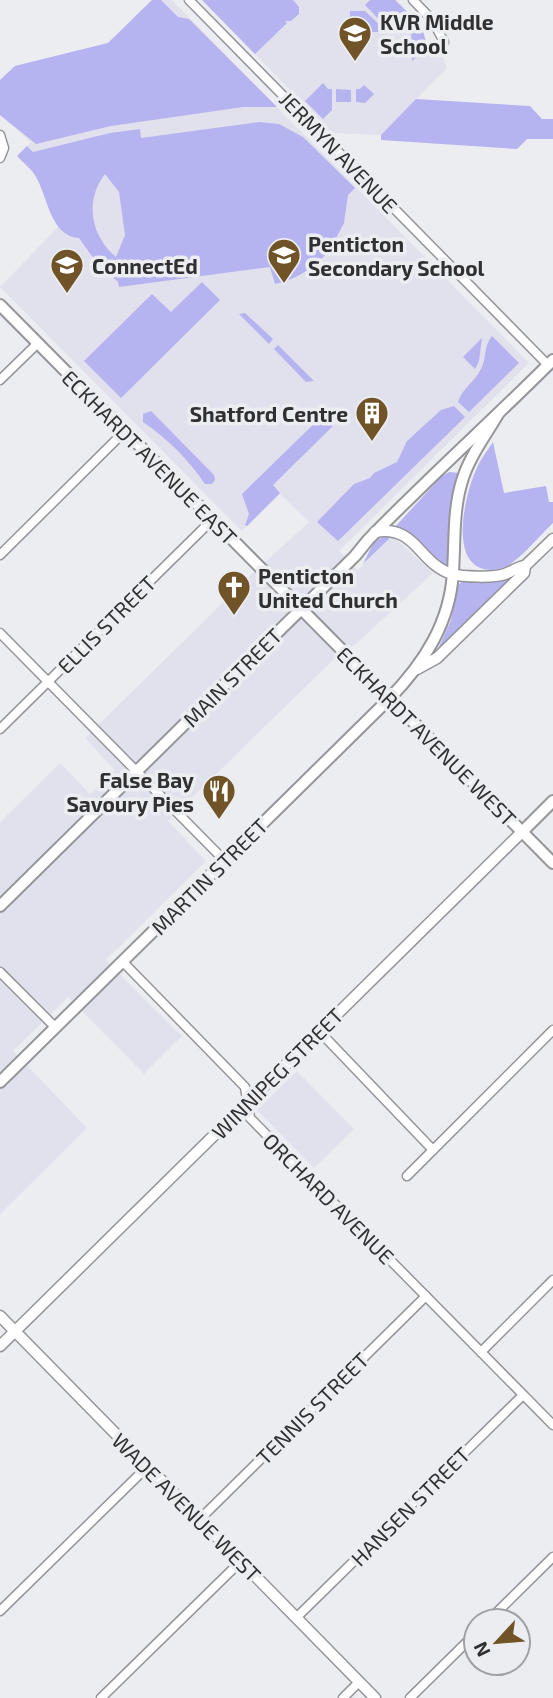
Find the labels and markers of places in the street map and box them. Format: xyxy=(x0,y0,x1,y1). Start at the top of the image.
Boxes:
place label: KVR Middle School xyxy=(380,9,494,58)
school or university icon: KVR Middle School xyxy=(336,14,374,63)
place label: Penticton Secondary School xyxy=(308,231,485,281)
school or university icon: Penticton Secondary School xyxy=(265,236,303,285)
school or university icon: ConnectEd xyxy=(48,246,86,295)
place label: ConnectEd xyxy=(92,253,198,278)
building icon: Shatford Centre xyxy=(353,394,391,443)
place label: Shatford Centre xyxy=(190,401,348,426)
place label: Penticton United Church xyxy=(258,563,398,612)
church icon: Penticton United Church xyxy=(215,568,253,617)
place label: False Bay Savoury Pies xyxy=(67,767,194,817)
restaurant icon: False Bay Savoury Pies xyxy=(200,772,238,821)

